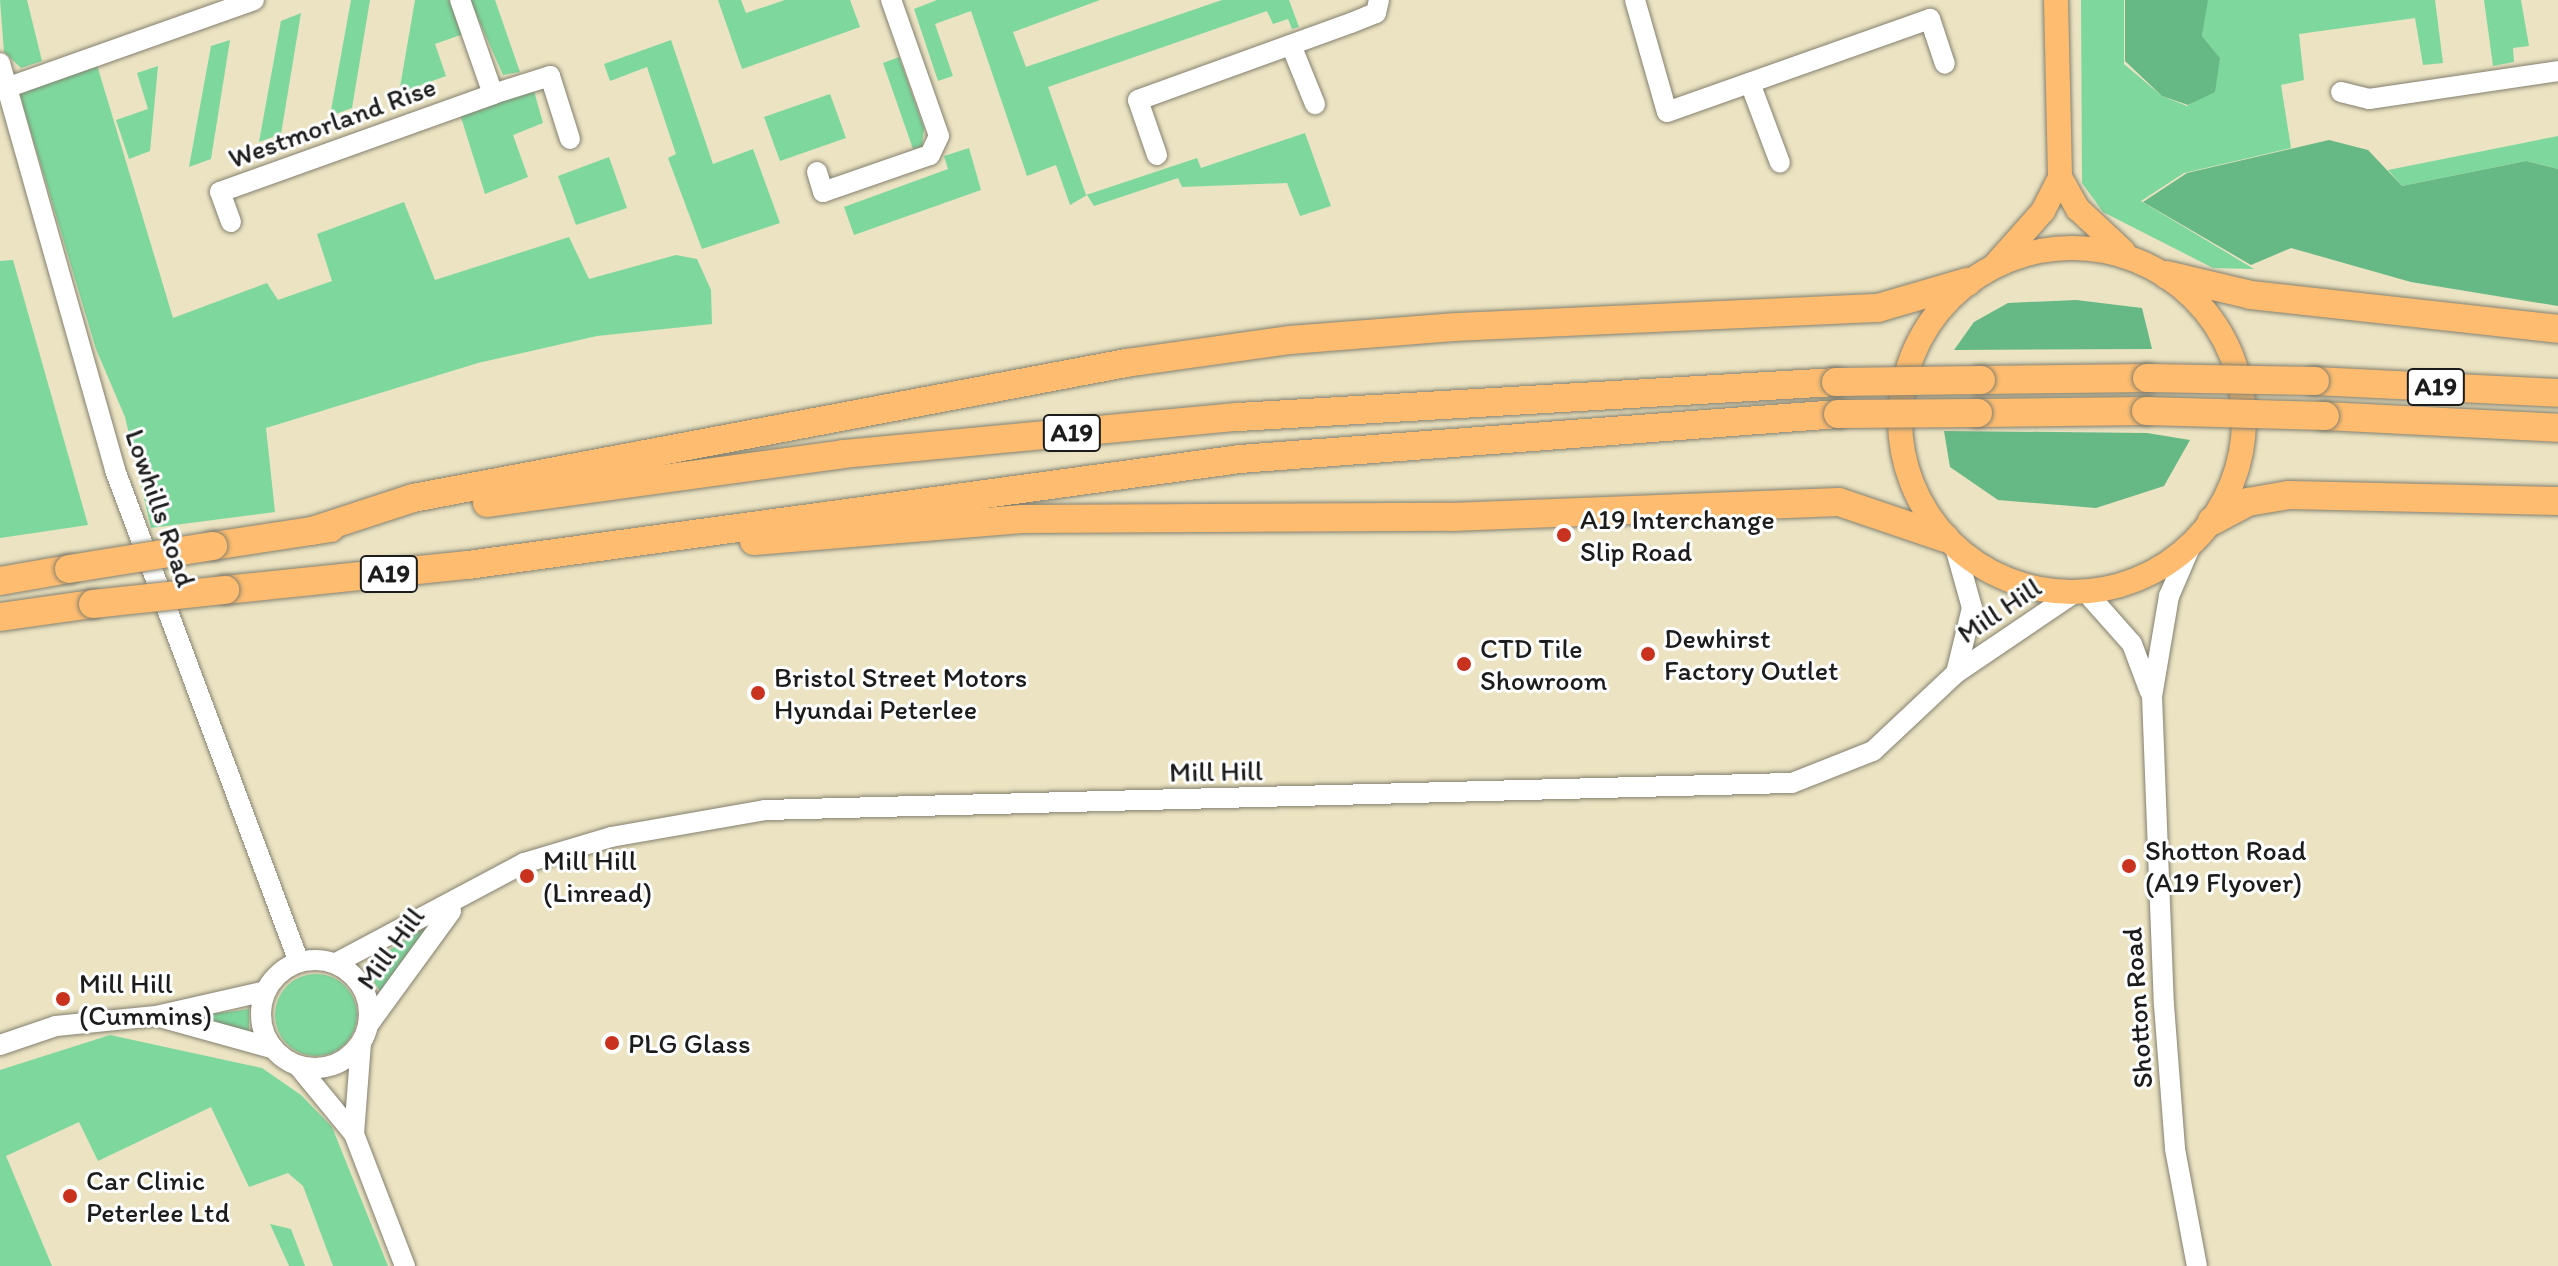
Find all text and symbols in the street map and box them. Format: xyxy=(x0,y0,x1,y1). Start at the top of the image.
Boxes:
street label: Westmorland Rise xyxy=(224,69,440,175)
road number: A19 xyxy=(2406,365,2466,409)
road number: A19 xyxy=(1042,411,1102,455)
street label: Lowhills Road xyxy=(118,425,204,591)
place label: A19 Interchange Slip Road xyxy=(1580,502,1778,568)
marker: A19 Interchange Slip Road xyxy=(1555,526,1573,544)
road number: A19 xyxy=(359,552,419,596)
street label: Mill Hill xyxy=(1951,570,2047,650)
place label: Dewhirst Factory Outlet xyxy=(1664,621,1838,687)
place label: CTD Tile Showroom xyxy=(1480,631,1607,697)
marker: Dewhirst Factory Outlet xyxy=(1639,645,1657,663)
marker: CTD Tile Showroom xyxy=(1455,655,1473,673)
place label: Bristol Street Motors Hyundai Peterlee xyxy=(774,660,1026,726)
marker: Bristol Street Motors Hyundai Peterlee xyxy=(749,684,767,702)
street label: Mill Hill xyxy=(1169,753,1263,789)
place label: Shotton Road (A19 Flyover) xyxy=(2145,833,2306,899)
place label: Mill Hill (Linread) xyxy=(543,843,652,909)
marker: Shotton Road (A19 Flyover) xyxy=(2120,857,2138,875)
marker: Mill Hill (Linread) xyxy=(518,867,536,885)
street label: Mill Hill xyxy=(349,900,431,996)
street label: Shotton Road xyxy=(2115,927,2159,1089)
place label: Mill Hill (Cummins) xyxy=(79,966,212,1032)
marker: Mill Hill (Cummins) xyxy=(54,990,72,1008)
place label: PLG Glass xyxy=(628,1026,751,1060)
marker: PLG Glass xyxy=(603,1034,621,1052)
place label: Car Clinic Peterlee Ltd xyxy=(86,1163,230,1229)
marker: Car Clinic Peterlee Ltd xyxy=(61,1187,79,1205)

